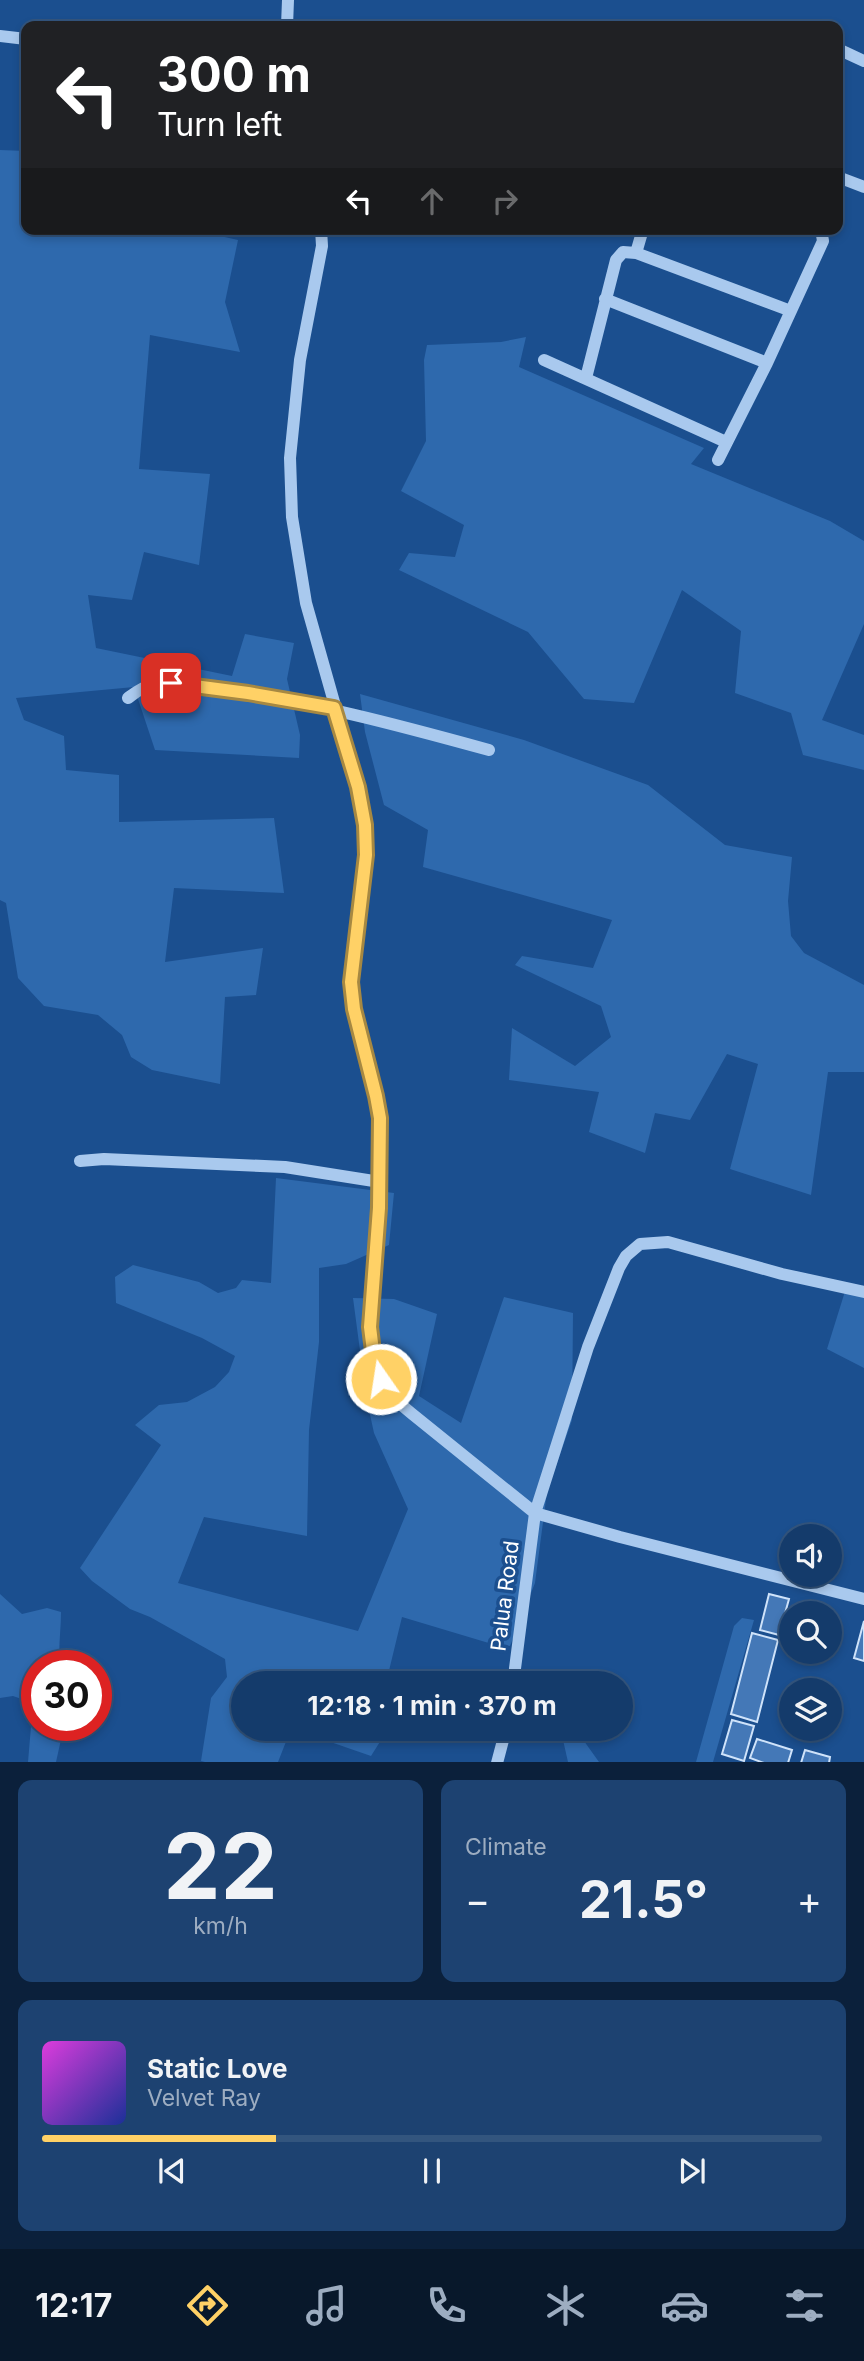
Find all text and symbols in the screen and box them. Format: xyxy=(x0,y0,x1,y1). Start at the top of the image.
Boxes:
text: 300 m xyxy=(157,45,311,104)
icon: left xyxy=(42,49,133,140)
text: Turn left xyxy=(157,105,282,144)
icon: left xyxy=(340,182,378,220)
icon: ahead xyxy=(413,182,451,220)
icon: right xyxy=(486,182,524,220)
pin xyxy=(141,653,201,713)
icon: arrive xyxy=(152,664,190,702)
position arrow xyxy=(344,1342,418,1416)
map controls xyxy=(779,1524,842,1741)
button: sound xyxy=(779,1524,842,1587)
street label: Palua Road xyxy=(485,1539,524,1653)
button: search xyxy=(779,1601,842,1664)
speed limit sign: 30 xyxy=(21,1650,112,1741)
button: layers xyxy=(779,1678,842,1741)
text: 12:18 · 1 min · 370 m xyxy=(307,1690,557,1721)
text: 22 xyxy=(163,1811,278,1921)
text: Climate xyxy=(465,1833,547,1861)
text: 21.5° xyxy=(579,1868,708,1931)
text: − xyxy=(465,1877,490,1923)
text: + xyxy=(797,1877,822,1923)
text: km/h xyxy=(193,1912,248,1940)
text: Static Love xyxy=(147,2053,288,2084)
text: Velvet Ray xyxy=(147,2084,261,2112)
icon: previous xyxy=(153,2152,191,2190)
icon: pause xyxy=(413,2152,451,2190)
icon: next xyxy=(673,2152,711,2190)
icon: directions xyxy=(183,2281,232,2330)
icon: music xyxy=(302,2281,351,2330)
icon: phone xyxy=(422,2281,471,2330)
icon: climate xyxy=(541,2281,590,2330)
icon: car xyxy=(660,2281,709,2330)
icon: filters xyxy=(780,2281,829,2330)
text: 12:17 xyxy=(35,2286,112,2325)

